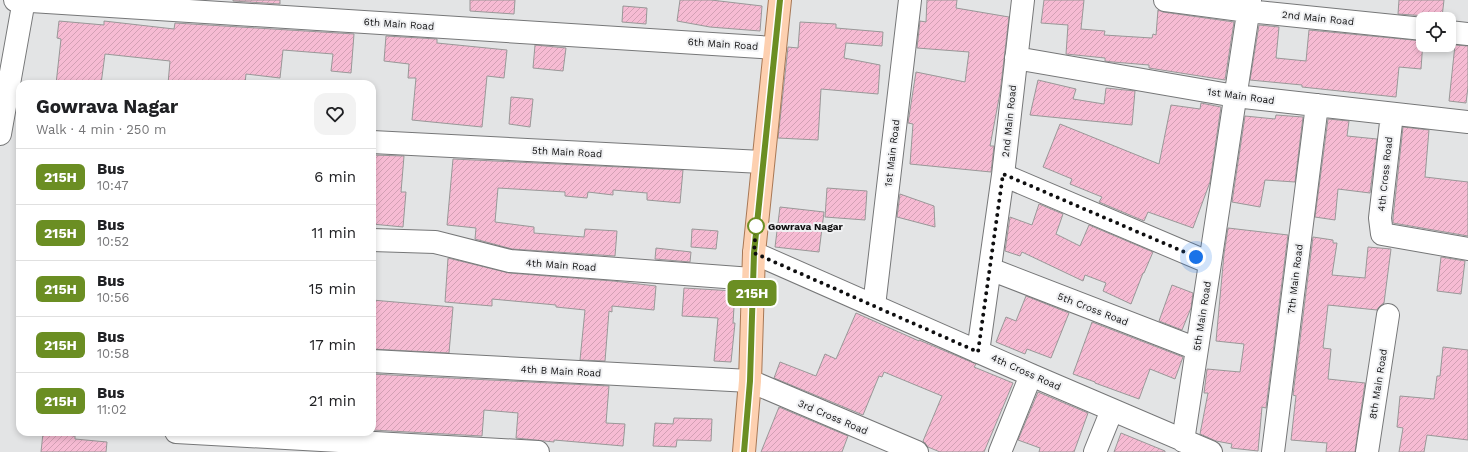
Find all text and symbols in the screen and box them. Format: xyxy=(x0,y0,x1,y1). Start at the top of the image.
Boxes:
street label: 2nd Main Road xyxy=(1281,9,1355,27)
map controls xyxy=(1416,12,1456,52)
button: locate xyxy=(1416,12,1456,52)
street label: 6th Main Road xyxy=(363,16,435,32)
street label: 6th Main Road xyxy=(687,36,759,52)
street label: 2nd Main Road xyxy=(1000,84,1018,158)
street label: 1st Main Road xyxy=(1207,86,1275,106)
button: heart xyxy=(314,93,356,135)
text: Gowrava Nagar xyxy=(36,95,178,118)
street label: 1st Main Road xyxy=(882,119,902,187)
text: Walk · 4 min · 250 m xyxy=(36,122,166,137)
street label: 4th Cross Road xyxy=(1376,136,1394,212)
street label: 5th Main Road xyxy=(532,145,602,159)
text: Bus xyxy=(97,160,124,178)
text: 6 min xyxy=(314,168,356,186)
text: 215H xyxy=(44,169,77,185)
text: 10:47 xyxy=(97,178,129,193)
text: Bus xyxy=(97,216,124,234)
marker: Gowrava Nagar xyxy=(747,217,765,235)
place label: Gowrava Nagar xyxy=(768,221,844,232)
text: 11 min xyxy=(312,224,356,242)
text: 215H xyxy=(44,225,77,241)
text: 10:52 xyxy=(97,234,129,249)
street label: 7th Main Road xyxy=(1285,243,1305,315)
your location xyxy=(1186,247,1206,267)
street label: 4th Main Road xyxy=(525,257,597,273)
text: Bus xyxy=(97,272,124,290)
text: 15 min xyxy=(309,280,356,298)
line badge: 215H xyxy=(724,280,780,306)
street label: 5th Main Road xyxy=(1191,280,1213,352)
text: 215H xyxy=(44,281,77,297)
text: 215H xyxy=(736,285,768,301)
text: 10:56 xyxy=(97,290,129,305)
street label: 5th Cross Road xyxy=(1056,290,1130,328)
text: Bus xyxy=(97,328,124,346)
text: 17 min xyxy=(309,336,356,354)
text: 215H xyxy=(44,337,77,353)
text: 10:58 xyxy=(97,346,130,361)
street label: 8th Main Road xyxy=(1367,348,1389,420)
street label: 4th Cross Road xyxy=(989,352,1063,392)
street label: 4th B Main Road xyxy=(520,363,602,379)
text: Bus xyxy=(97,384,124,402)
text: 21 min xyxy=(309,392,356,410)
text: 215H xyxy=(44,393,77,409)
street label: 3rd Cross Road xyxy=(797,397,869,437)
text: 11:02 xyxy=(97,402,127,417)

